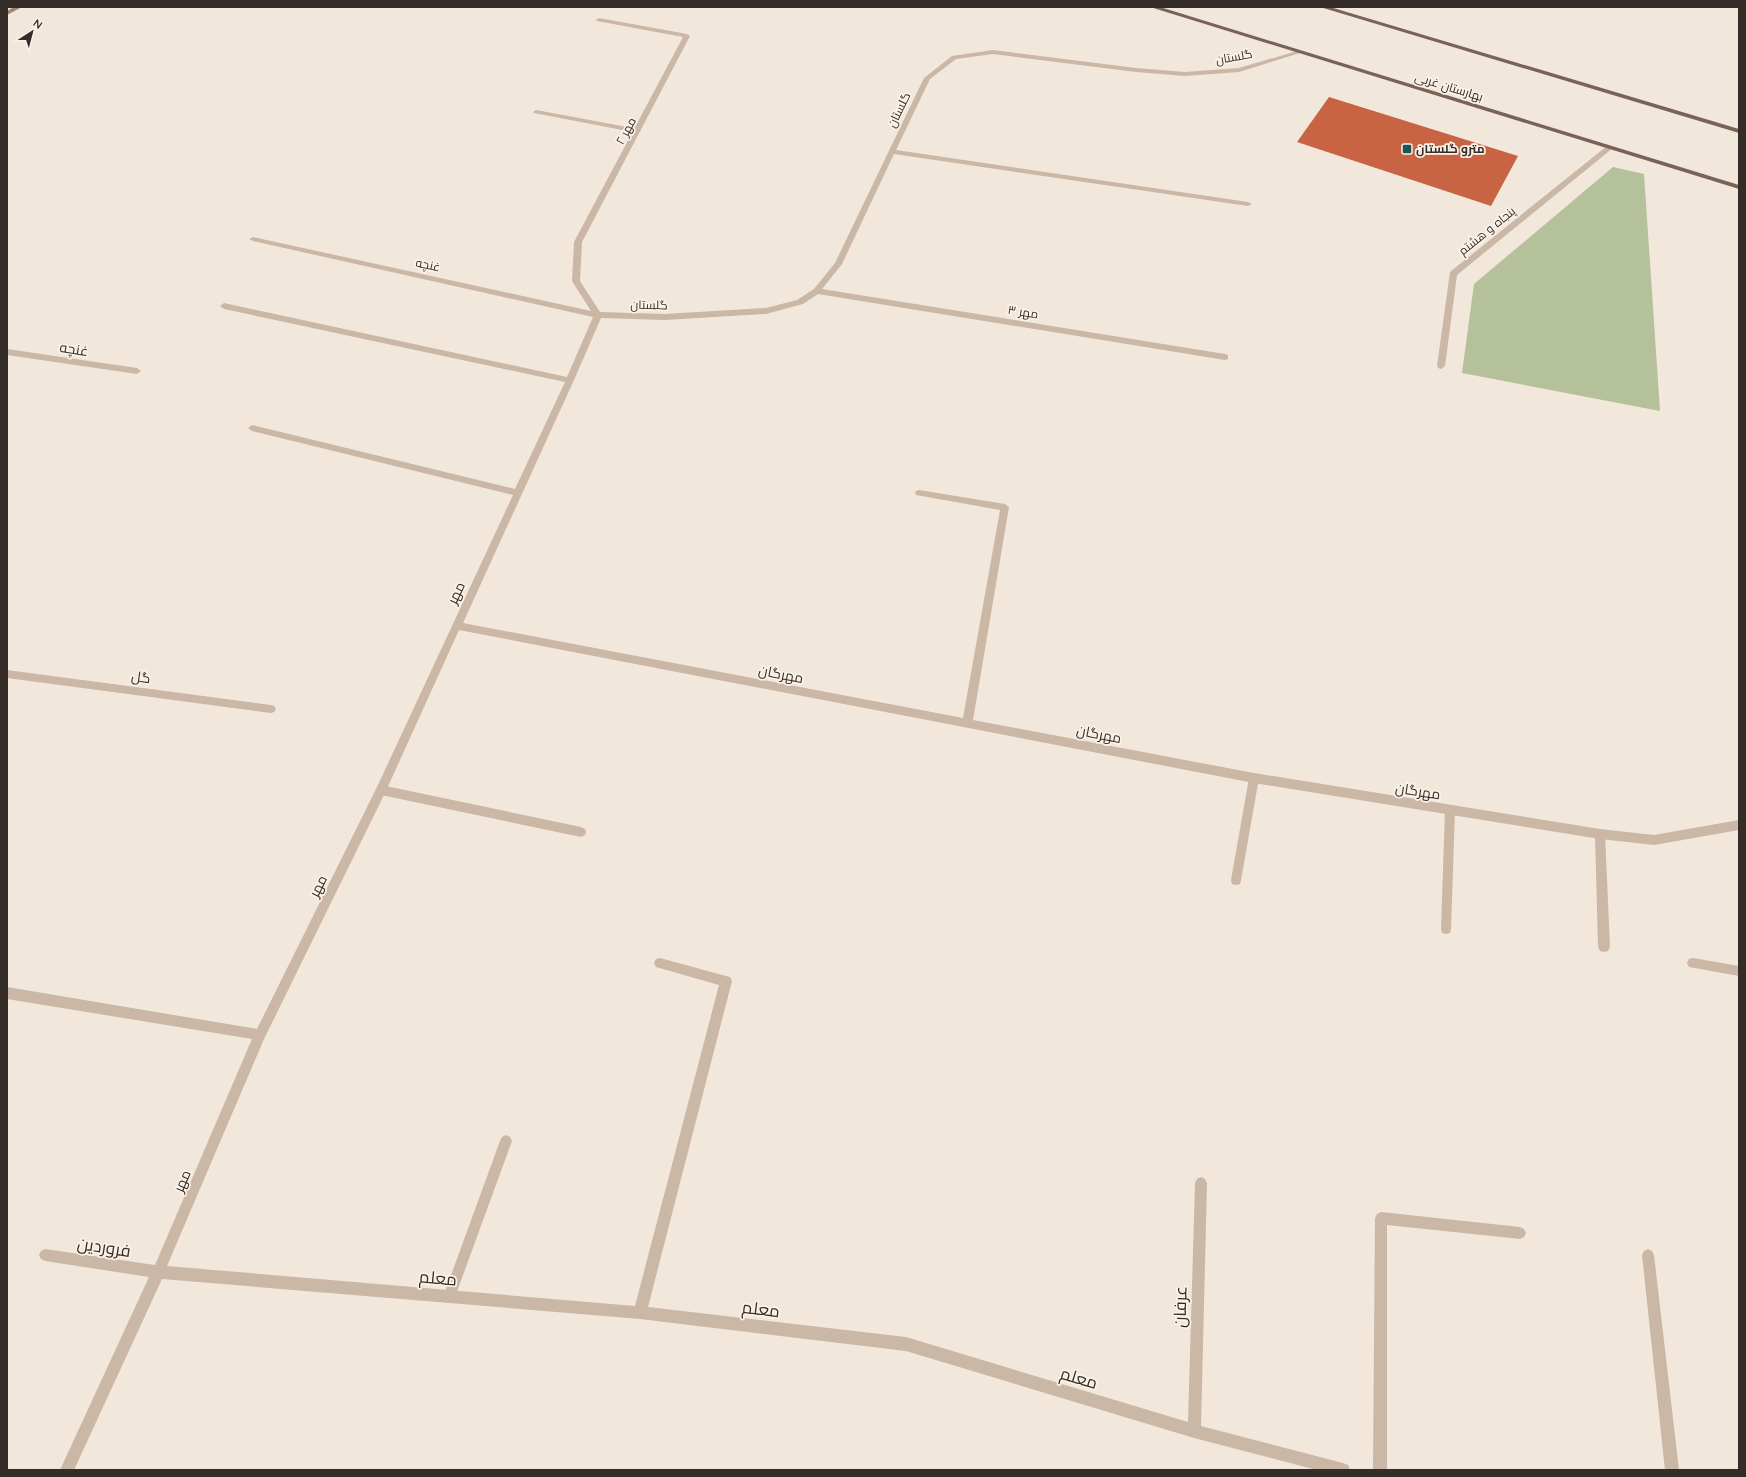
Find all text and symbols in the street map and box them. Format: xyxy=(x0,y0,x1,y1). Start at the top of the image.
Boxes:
north arrow xyxy=(12,12,52,52)
text: N xyxy=(30,16,45,32)
street label: گلستان xyxy=(1214,46,1254,67)
street label: بهارستان غربی xyxy=(1413,69,1485,104)
street label: گلستان xyxy=(884,90,913,130)
street label: مهر ۲ xyxy=(612,115,639,147)
place label: مترو گلستان xyxy=(1416,141,1485,157)
marker: مترو گلستان xyxy=(1401,143,1413,155)
street label: پنجاه و هشتم xyxy=(1455,203,1520,260)
street label: غنچه xyxy=(414,255,442,276)
street label: گلستان xyxy=(630,297,668,312)
street label: مهر ۳ xyxy=(1007,302,1039,321)
street label: غنچه xyxy=(58,338,90,361)
street label: مهر xyxy=(443,579,469,608)
street label: مهرگان xyxy=(757,661,805,687)
street label: گل xyxy=(130,667,152,687)
street label: مهرگان xyxy=(1075,721,1123,747)
street label: مهرگان xyxy=(1394,779,1442,803)
street label: مهر xyxy=(305,872,331,901)
street label: مهر xyxy=(169,1167,195,1196)
street label: فروردین xyxy=(76,1232,132,1262)
street label: معلم xyxy=(418,1265,458,1292)
street label: عرفان xyxy=(1168,1286,1192,1328)
street label: معلم xyxy=(741,1296,781,1323)
street label: معلم xyxy=(1057,1362,1100,1395)

